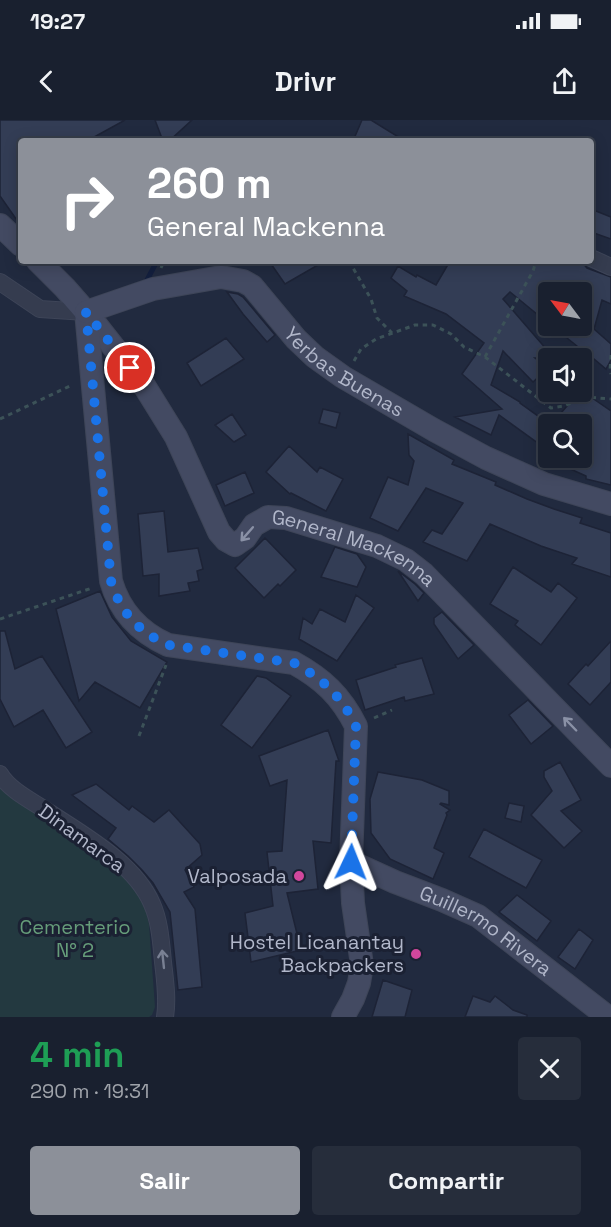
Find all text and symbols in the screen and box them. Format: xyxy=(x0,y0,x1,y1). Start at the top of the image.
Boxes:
text: 19:27 xyxy=(30,7,85,35)
text: Drivr xyxy=(275,64,336,99)
icon: back xyxy=(30,65,63,98)
icon: share xyxy=(548,65,581,98)
text: 260 m xyxy=(147,157,272,210)
icon: right xyxy=(48,162,126,240)
text: General Mackenna xyxy=(147,209,385,244)
north arrow xyxy=(538,282,592,336)
map controls xyxy=(538,282,592,468)
street label: Yerbas Buenas xyxy=(278,321,409,423)
pin xyxy=(104,342,155,393)
button: sound xyxy=(538,348,592,402)
icon: arrive xyxy=(113,351,146,384)
button: search xyxy=(538,414,592,468)
street label: General Mackenna xyxy=(271,504,442,592)
one-way arrow xyxy=(240,526,254,541)
one-way arrow xyxy=(563,716,578,731)
street label: Dinamarca xyxy=(33,798,131,878)
position arrow xyxy=(319,830,383,894)
place label: Valposada xyxy=(188,863,287,889)
marker: Valposada xyxy=(292,869,306,883)
street label: Guillermo Rivera xyxy=(416,880,557,982)
park label: Cementerio N° 2 xyxy=(19,914,131,963)
place label: Hostel Licanantay Backpackers xyxy=(230,929,404,978)
marker: Hostel Licanantay Backpackers xyxy=(409,947,423,961)
one-way arrow xyxy=(157,949,168,969)
text: 4 min xyxy=(30,1032,125,1078)
button: close xyxy=(518,1037,581,1100)
text: 290 m · 19:31 xyxy=(30,1078,149,1104)
button: Salir xyxy=(30,1146,300,1215)
button: Compartir xyxy=(312,1146,581,1215)

